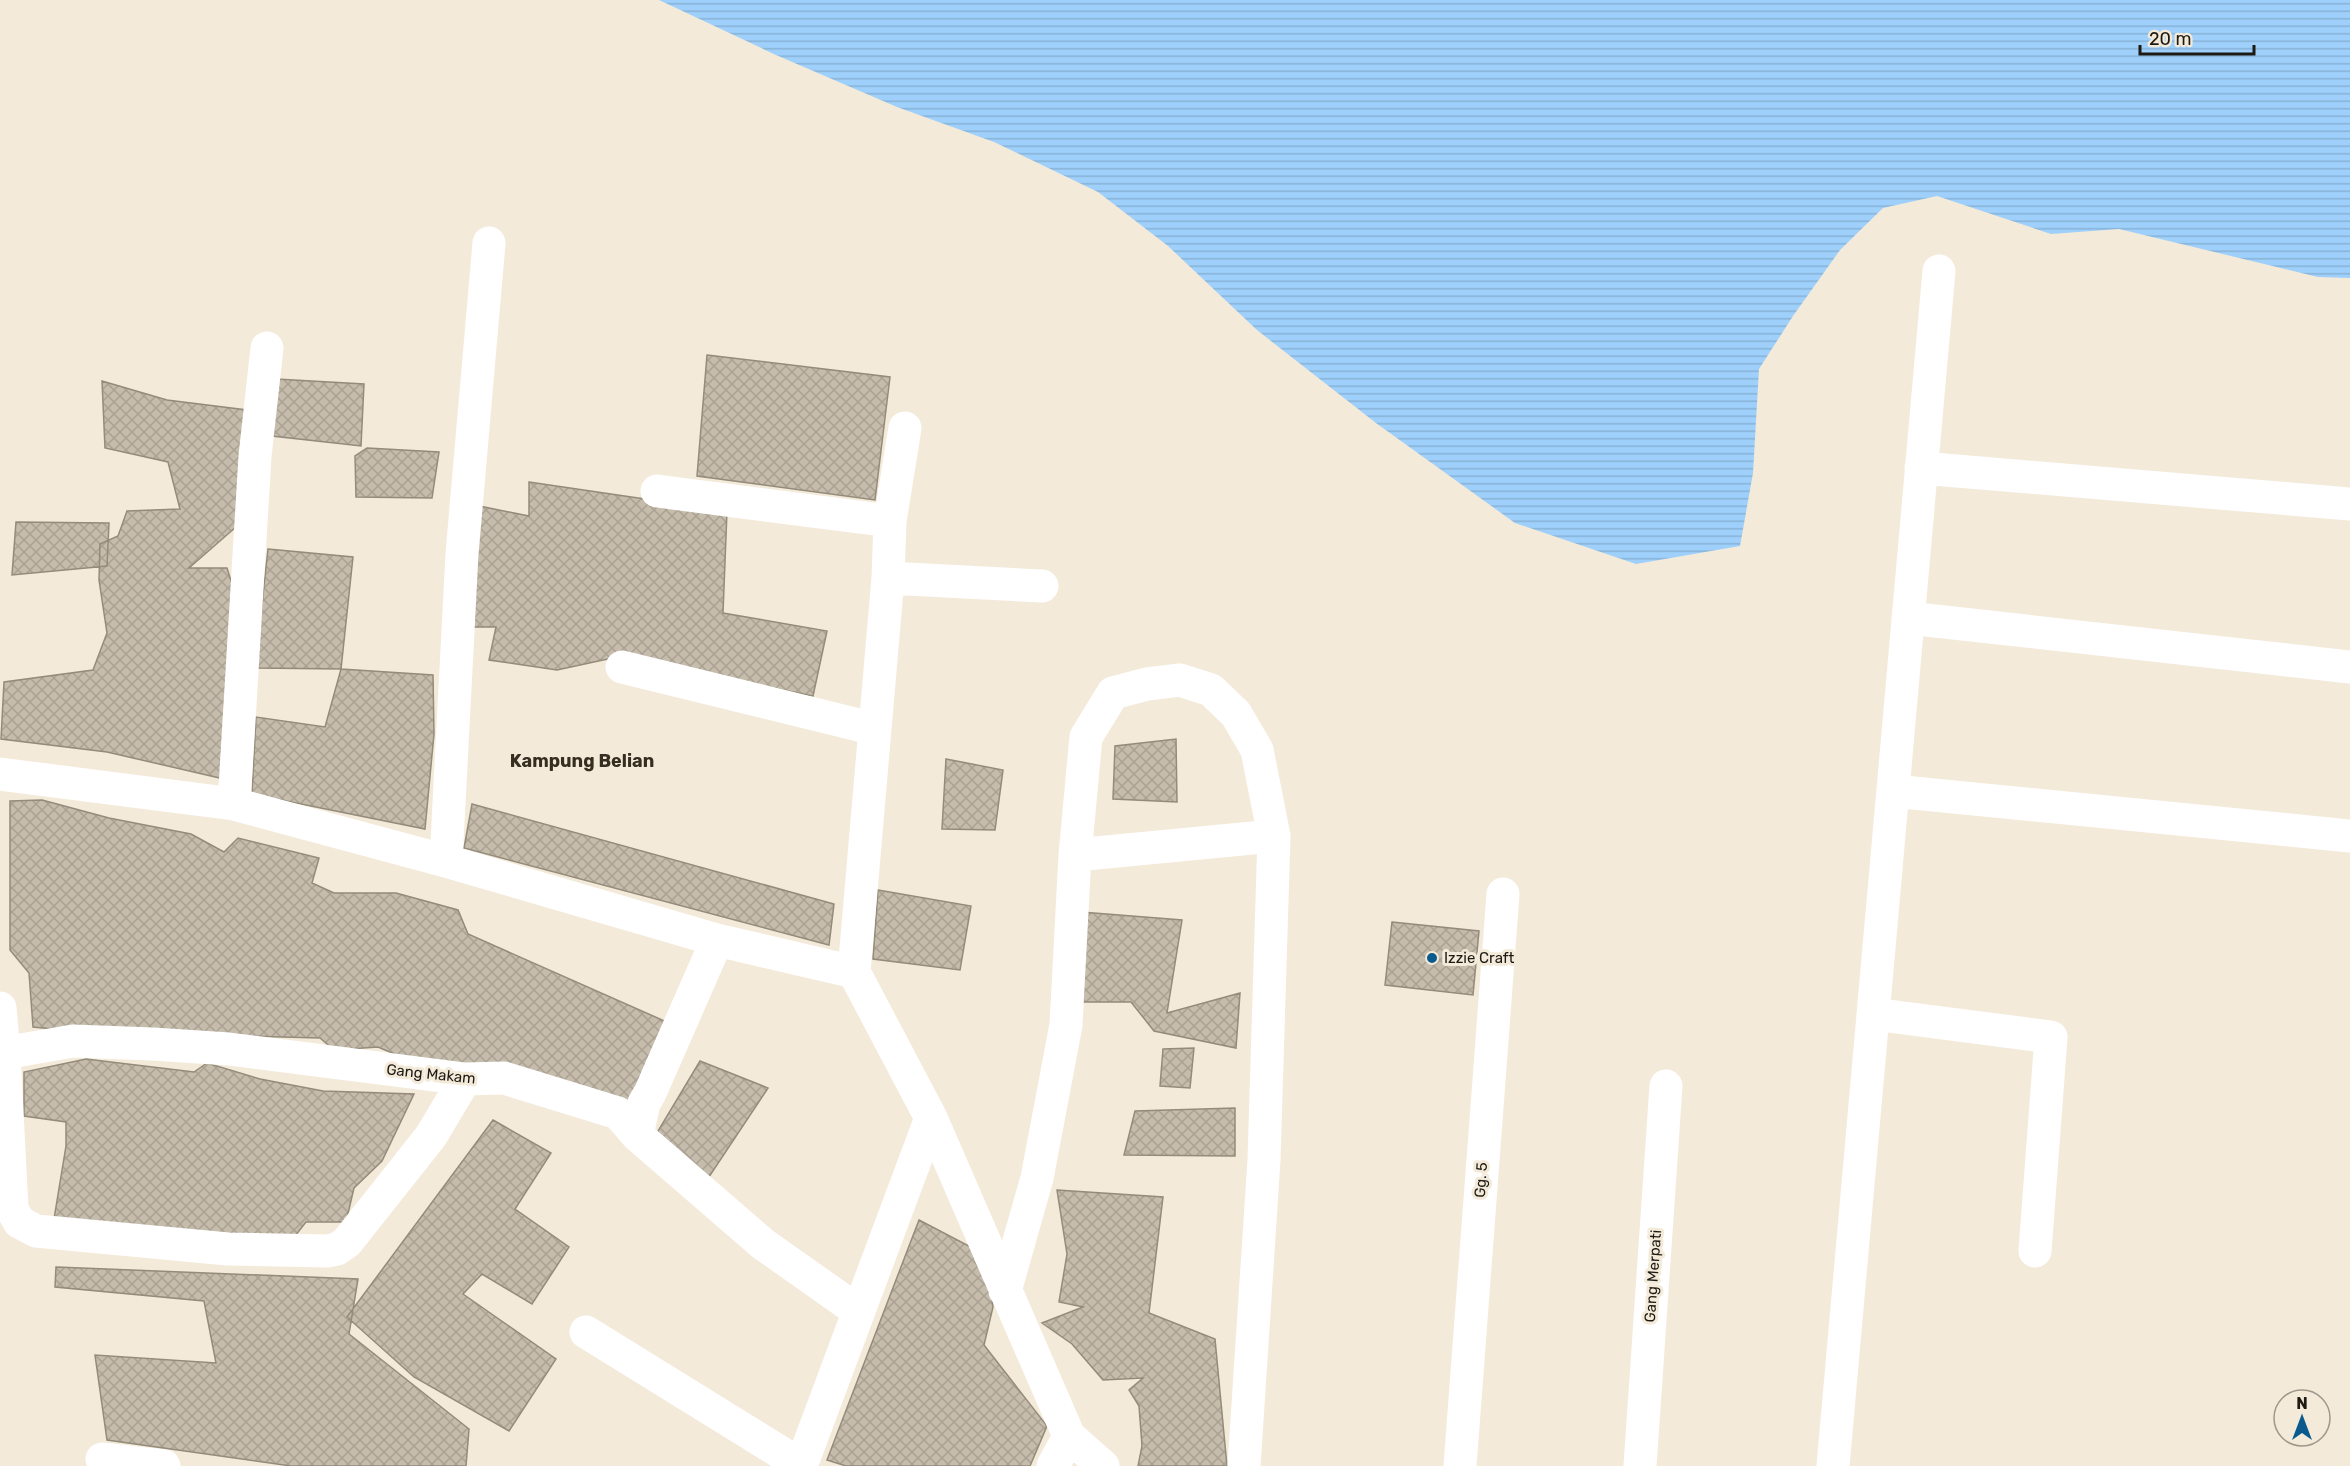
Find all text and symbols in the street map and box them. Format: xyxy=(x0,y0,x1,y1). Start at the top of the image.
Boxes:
scale bar xyxy=(2140,18,2254,56)
text: 20 m xyxy=(2149,28,2191,50)
district label: Kampung Belian xyxy=(510,750,654,772)
place label: Izzie Craft xyxy=(1444,949,1515,967)
marker: Izzie Craft xyxy=(1425,951,1439,965)
street label: Gang Makam xyxy=(386,1060,476,1088)
street label: Gg. 5 xyxy=(1471,1162,1491,1198)
street label: Gang Merpati xyxy=(1641,1229,1665,1323)
north arrow xyxy=(2272,1388,2332,1448)
text: N xyxy=(2296,1394,2308,1413)

